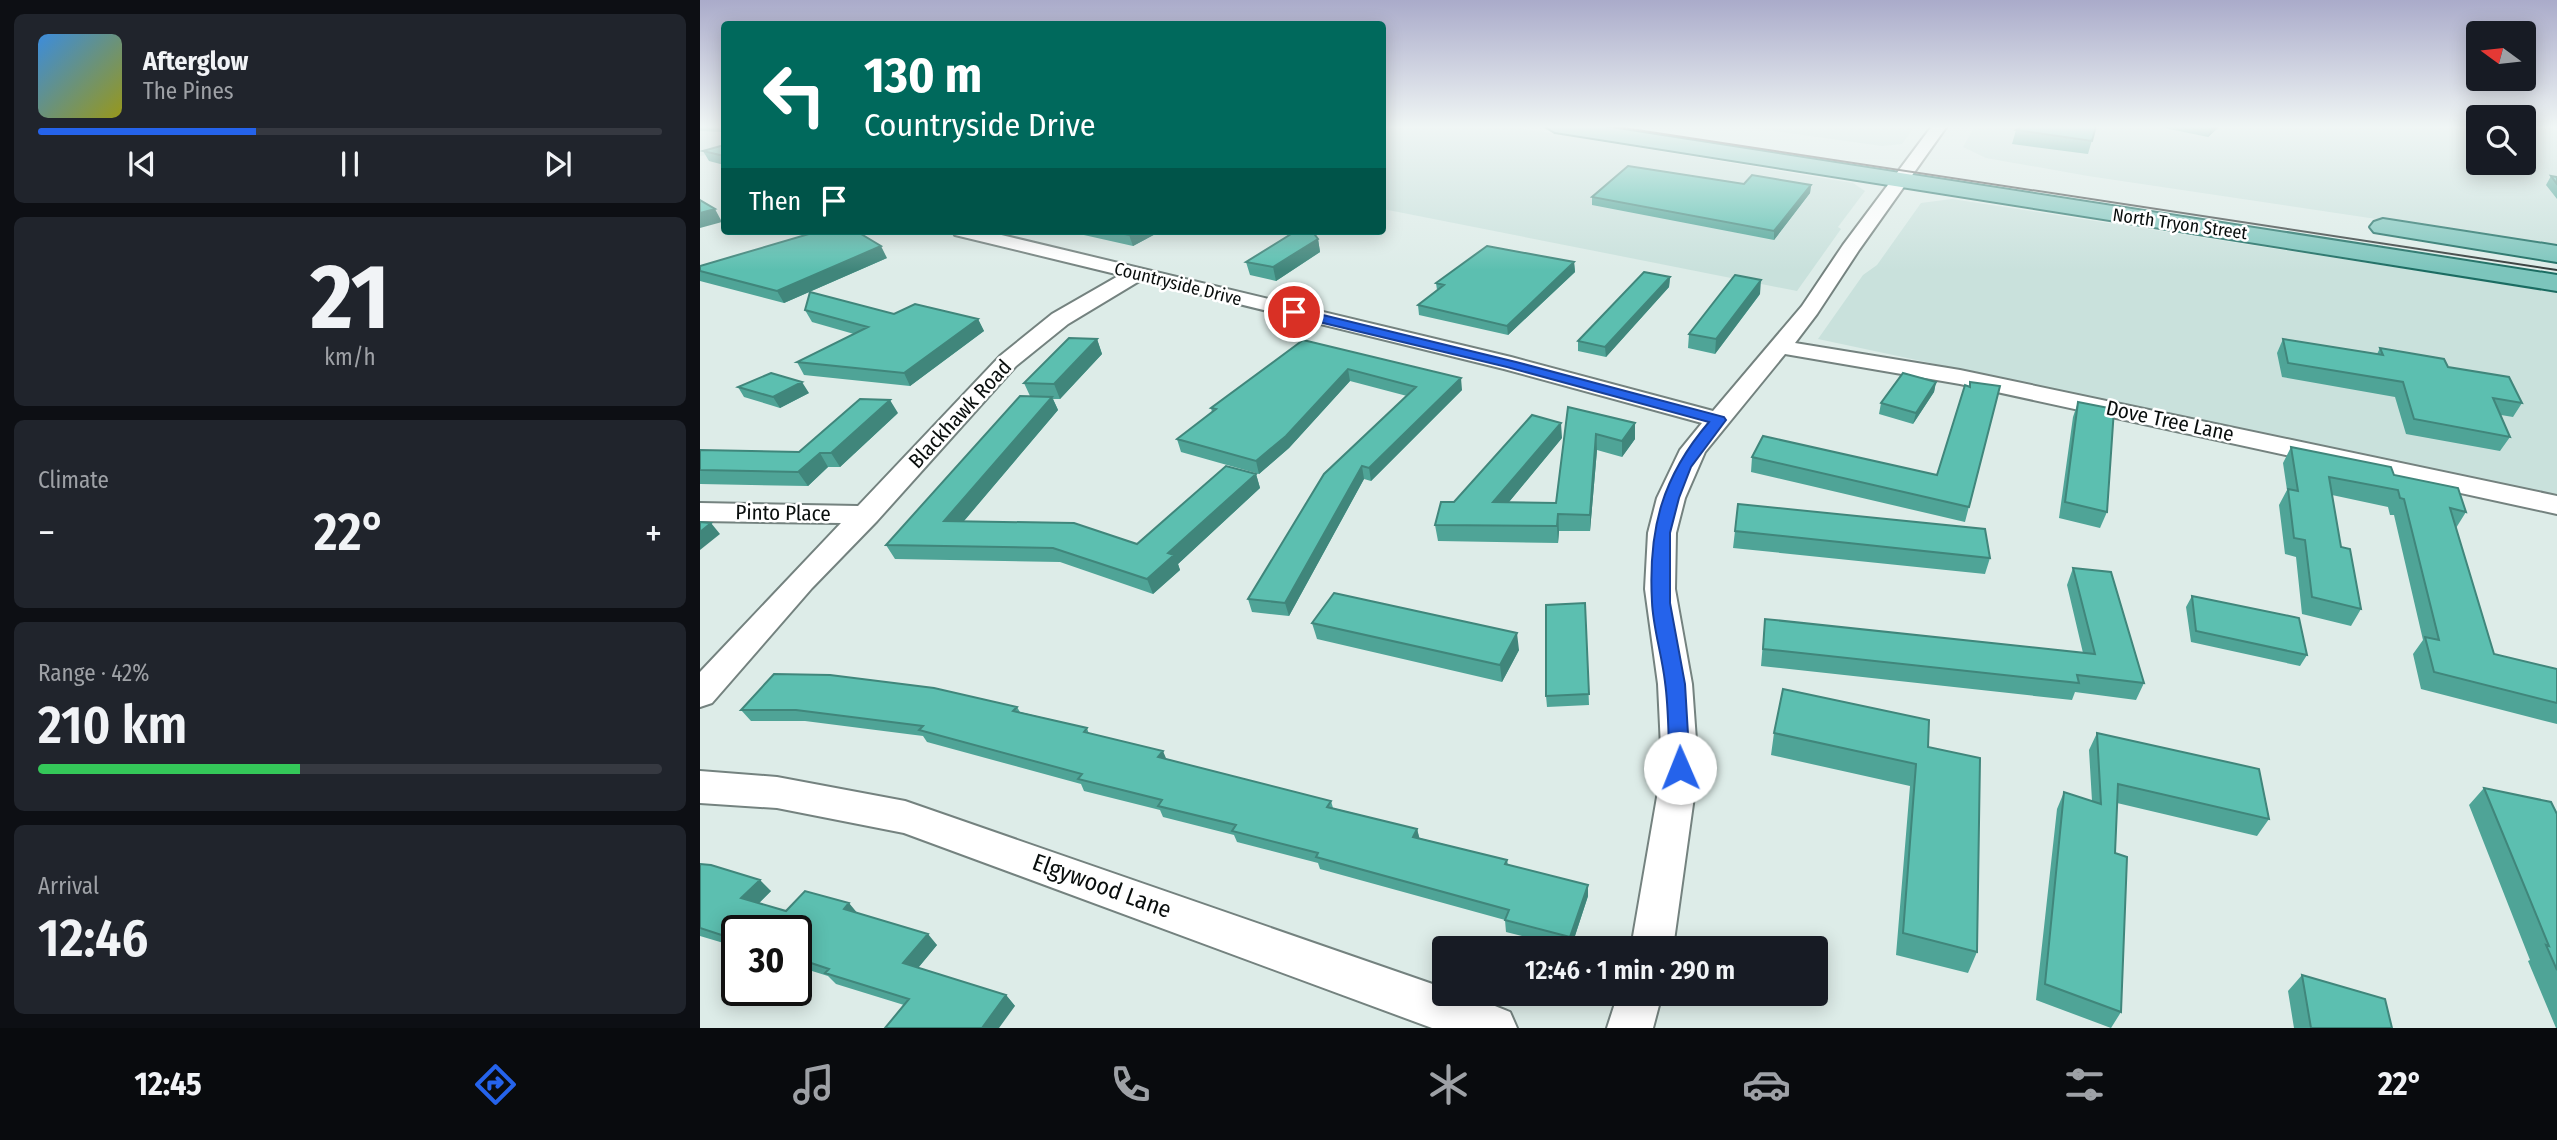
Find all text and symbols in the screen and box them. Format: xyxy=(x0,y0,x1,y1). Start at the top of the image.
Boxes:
north arrow xyxy=(2466,21,2536,91)
map controls xyxy=(2466,21,2536,175)
text: Afterglow xyxy=(143,46,248,77)
text: 130 m xyxy=(864,46,982,105)
icon: left xyxy=(749,49,840,140)
text: The Pines xyxy=(143,77,234,105)
button: search xyxy=(2466,105,2536,175)
text: Countryside Drive xyxy=(864,106,1096,144)
icon: previous xyxy=(123,145,161,183)
icon: pause xyxy=(331,145,369,183)
icon: next xyxy=(539,145,577,183)
icon: arrive xyxy=(815,182,853,220)
text: Then xyxy=(749,186,801,217)
street label: North Tryon Street xyxy=(2111,204,2249,244)
text: 21 xyxy=(310,243,390,352)
street label: Countryside Drive xyxy=(1112,258,1244,310)
pin xyxy=(1264,282,1324,342)
icon: arrive xyxy=(1275,293,1313,331)
text: km/h xyxy=(324,343,376,371)
street label: Blackhawk Road xyxy=(903,354,1017,474)
street label: Dove Tree Lane xyxy=(2104,395,2236,447)
text: Climate xyxy=(38,466,109,494)
street label: Pinto Place xyxy=(735,499,831,527)
text: 22° xyxy=(314,501,386,564)
text: − xyxy=(38,510,55,556)
text: + xyxy=(645,510,662,556)
text: Range · 42% xyxy=(38,659,149,687)
text: 210 km xyxy=(38,694,187,757)
position arrow xyxy=(1643,731,1717,805)
street label: Elgywood Lane xyxy=(1029,848,1175,924)
text: Arrival xyxy=(38,872,99,900)
text: 12:46 xyxy=(38,907,148,970)
speed limit sign: 30 xyxy=(721,915,812,1006)
text: 12:46 · 1 min · 290 m xyxy=(1525,955,1735,986)
icon: directions xyxy=(471,1060,520,1109)
icon: music xyxy=(789,1060,838,1109)
icon: phone xyxy=(1106,1060,1155,1109)
icon: climate xyxy=(1424,1060,1473,1109)
icon: car xyxy=(1742,1060,1791,1109)
icon: filters xyxy=(2060,1060,2109,1109)
text: 12:45 xyxy=(134,1065,202,1103)
text: 22° xyxy=(2378,1065,2423,1103)

